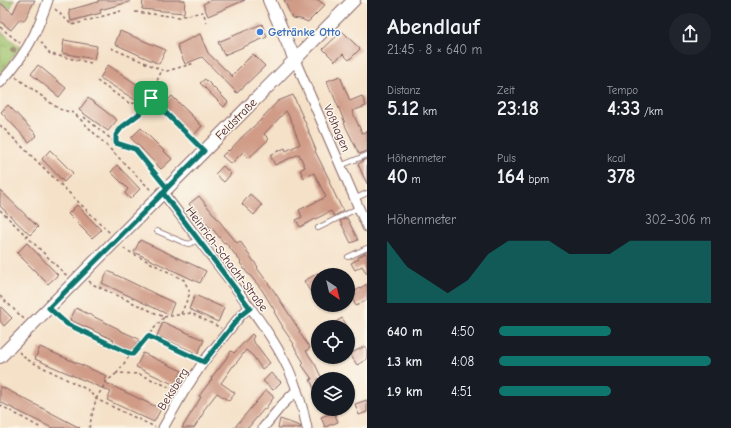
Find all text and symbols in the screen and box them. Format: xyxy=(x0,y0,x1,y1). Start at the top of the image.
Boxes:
button: share xyxy=(669,13,711,55)
text: Abendlauf xyxy=(387,14,480,40)
place label: Getränke Otto xyxy=(268,25,341,39)
marker: Getränke Otto xyxy=(255,27,265,37)
text: 21:45 · 8 × 640 m xyxy=(387,42,482,57)
pin xyxy=(134,81,168,115)
text: Distanz xyxy=(387,84,420,97)
text: Zeit xyxy=(497,84,515,97)
text: Tempo xyxy=(607,84,638,97)
icon: arrive xyxy=(140,87,162,109)
street label: Feldstraße xyxy=(212,95,260,143)
text: 5.12 xyxy=(387,97,419,120)
text: 23:18 xyxy=(497,97,539,120)
text: 4:33 xyxy=(607,97,640,120)
street label: Voßhagen xyxy=(321,102,353,154)
text: km xyxy=(419,105,437,118)
text: /km xyxy=(640,105,663,118)
text: Höhenmeter xyxy=(387,152,446,165)
text: Puls xyxy=(497,152,516,165)
text: kcal xyxy=(607,152,625,165)
text: 40 xyxy=(387,165,408,188)
text: 164 xyxy=(497,165,525,188)
text: 378 xyxy=(607,165,636,188)
text: m xyxy=(408,173,421,186)
text: bpm xyxy=(525,173,549,186)
street label: Heinrich-Schacht-Straße xyxy=(183,204,271,314)
text: Höhenmeter xyxy=(387,212,456,227)
text: 302–306 m xyxy=(645,212,711,227)
north arrow xyxy=(311,268,355,312)
map controls xyxy=(311,268,355,416)
button: locate xyxy=(311,320,355,364)
text: 640 m xyxy=(387,324,422,339)
text: 4:50 xyxy=(451,324,475,339)
text: 1.3 km xyxy=(387,354,422,369)
text: 4:08 xyxy=(451,354,474,369)
street label: Beksberg xyxy=(154,365,192,413)
button: layers xyxy=(311,372,355,416)
text: 1.9 km xyxy=(387,384,423,399)
text: 4:51 xyxy=(451,384,472,399)

